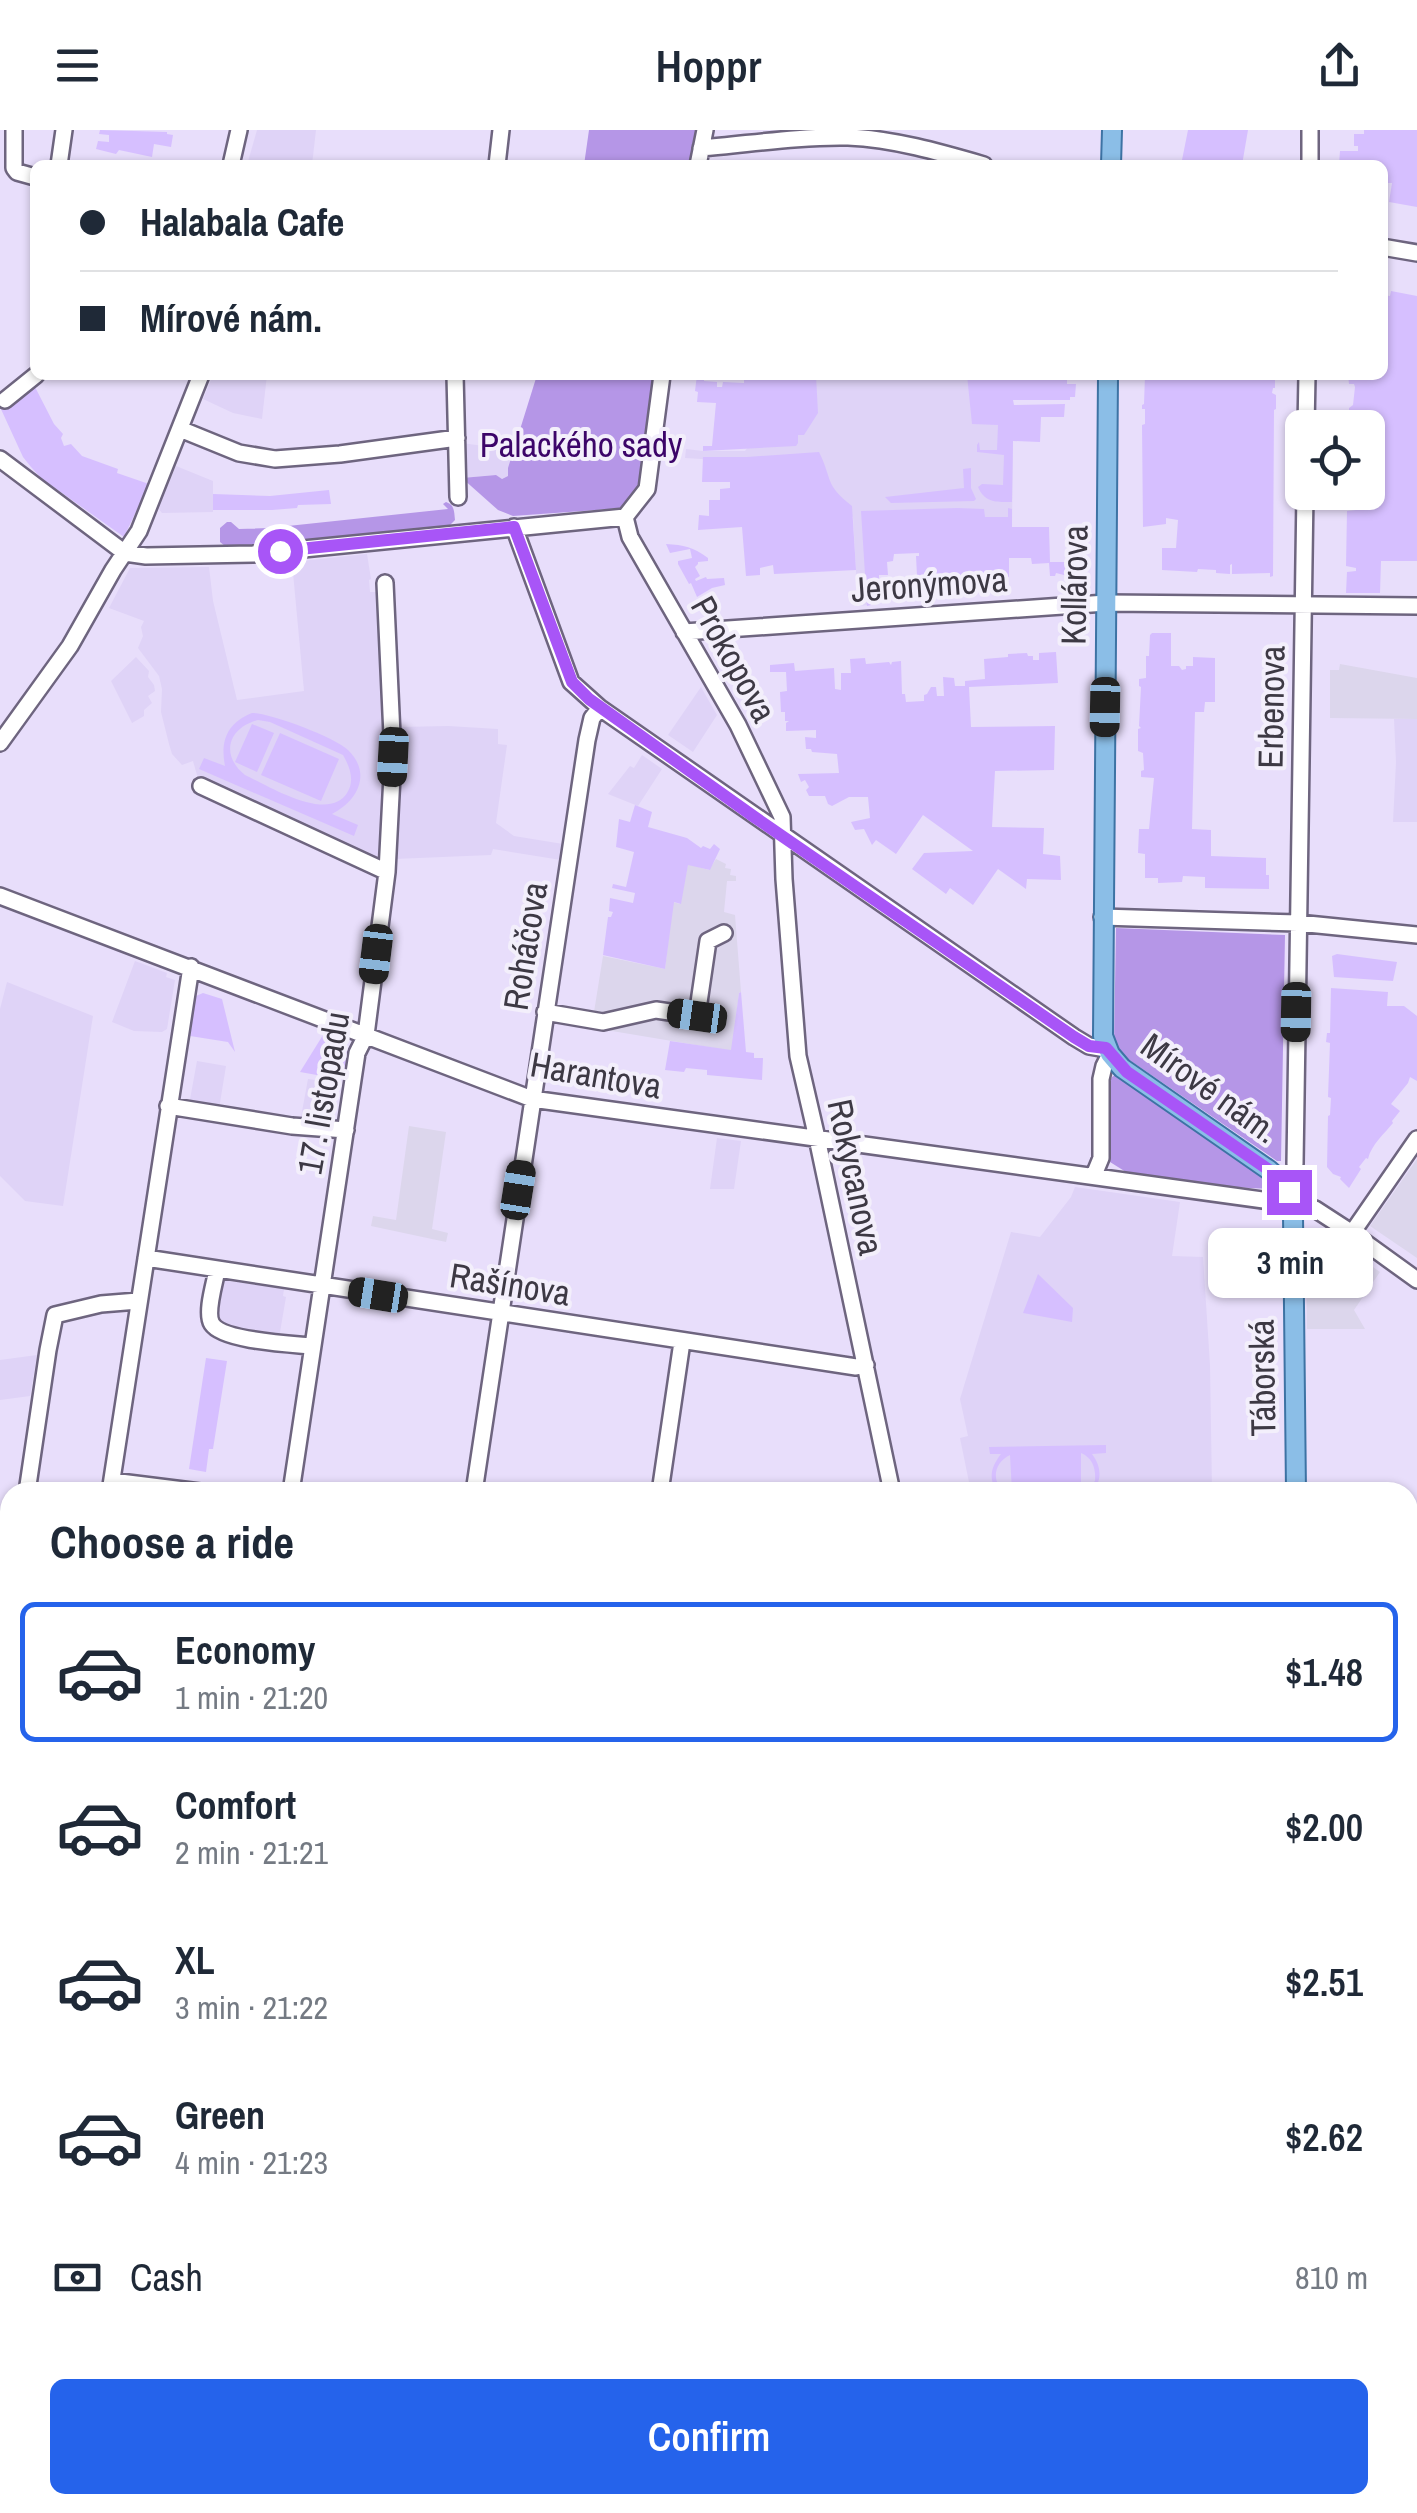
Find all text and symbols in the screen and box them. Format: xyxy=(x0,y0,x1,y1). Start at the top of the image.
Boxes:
text: Hoppr xyxy=(656,35,761,96)
icon: menu xyxy=(50,38,105,93)
icon: share xyxy=(1312,38,1367,93)
text: Halabala Cafe xyxy=(140,197,344,248)
text: Mírové nám. xyxy=(140,293,322,344)
map controls xyxy=(1285,410,1385,510)
button: locate xyxy=(1285,410,1385,510)
park label: Palackého sady xyxy=(480,421,683,468)
street label: Kollárova xyxy=(1049,525,1099,645)
route start xyxy=(258,529,303,574)
street label: Jeronýmova xyxy=(849,555,1009,613)
street label: Prokopova xyxy=(680,588,788,730)
street label: Erbenova xyxy=(1246,645,1296,769)
car xyxy=(1089,677,1121,737)
car xyxy=(376,726,410,788)
street label: Roháčova xyxy=(492,878,558,1013)
car xyxy=(357,922,395,986)
car xyxy=(1280,982,1312,1042)
car xyxy=(665,997,729,1035)
street label: 17. listopadu xyxy=(286,1008,360,1178)
street label: Mírové nám. xyxy=(1132,1022,1288,1154)
street label: Harantova xyxy=(527,1040,665,1110)
street label: Rokycanova xyxy=(817,1095,895,1259)
car xyxy=(498,1158,538,1222)
route end xyxy=(1267,1170,1312,1215)
callout: 3 min xyxy=(1206,1227,1372,1297)
text: 3 min xyxy=(1257,1241,1324,1284)
street label: Rašínova xyxy=(446,1251,574,1317)
car xyxy=(346,1275,410,1315)
street label: Táborská xyxy=(1237,1319,1287,1437)
text: Choose a ride xyxy=(50,1511,294,1572)
text: Economy xyxy=(175,1625,315,1676)
icon: car xyxy=(55,1627,145,1717)
text: $1.48 xyxy=(1285,1647,1363,1698)
text: 1 min · 21:20 xyxy=(175,1676,328,1719)
text: Comfort xyxy=(175,1780,296,1831)
icon: car xyxy=(55,1782,145,1872)
text: $2.00 xyxy=(1285,1802,1363,1853)
text: 2 min · 21:21 xyxy=(175,1831,328,1874)
text: XL xyxy=(175,1935,215,1986)
icon: car xyxy=(55,1937,145,2027)
text: $2.51 xyxy=(1285,1957,1363,2008)
text: 3 min · 21:22 xyxy=(175,1986,328,2029)
text: Green xyxy=(175,2090,265,2141)
icon: car xyxy=(55,2092,145,2182)
text: $2.62 xyxy=(1285,2112,1363,2163)
text: 4 min · 21:23 xyxy=(175,2141,328,2184)
icon: cash xyxy=(50,2250,105,2305)
text: Cash xyxy=(130,2252,203,2303)
text: 810 m xyxy=(1295,2256,1368,2299)
button: Confirm xyxy=(50,2379,1368,2494)

